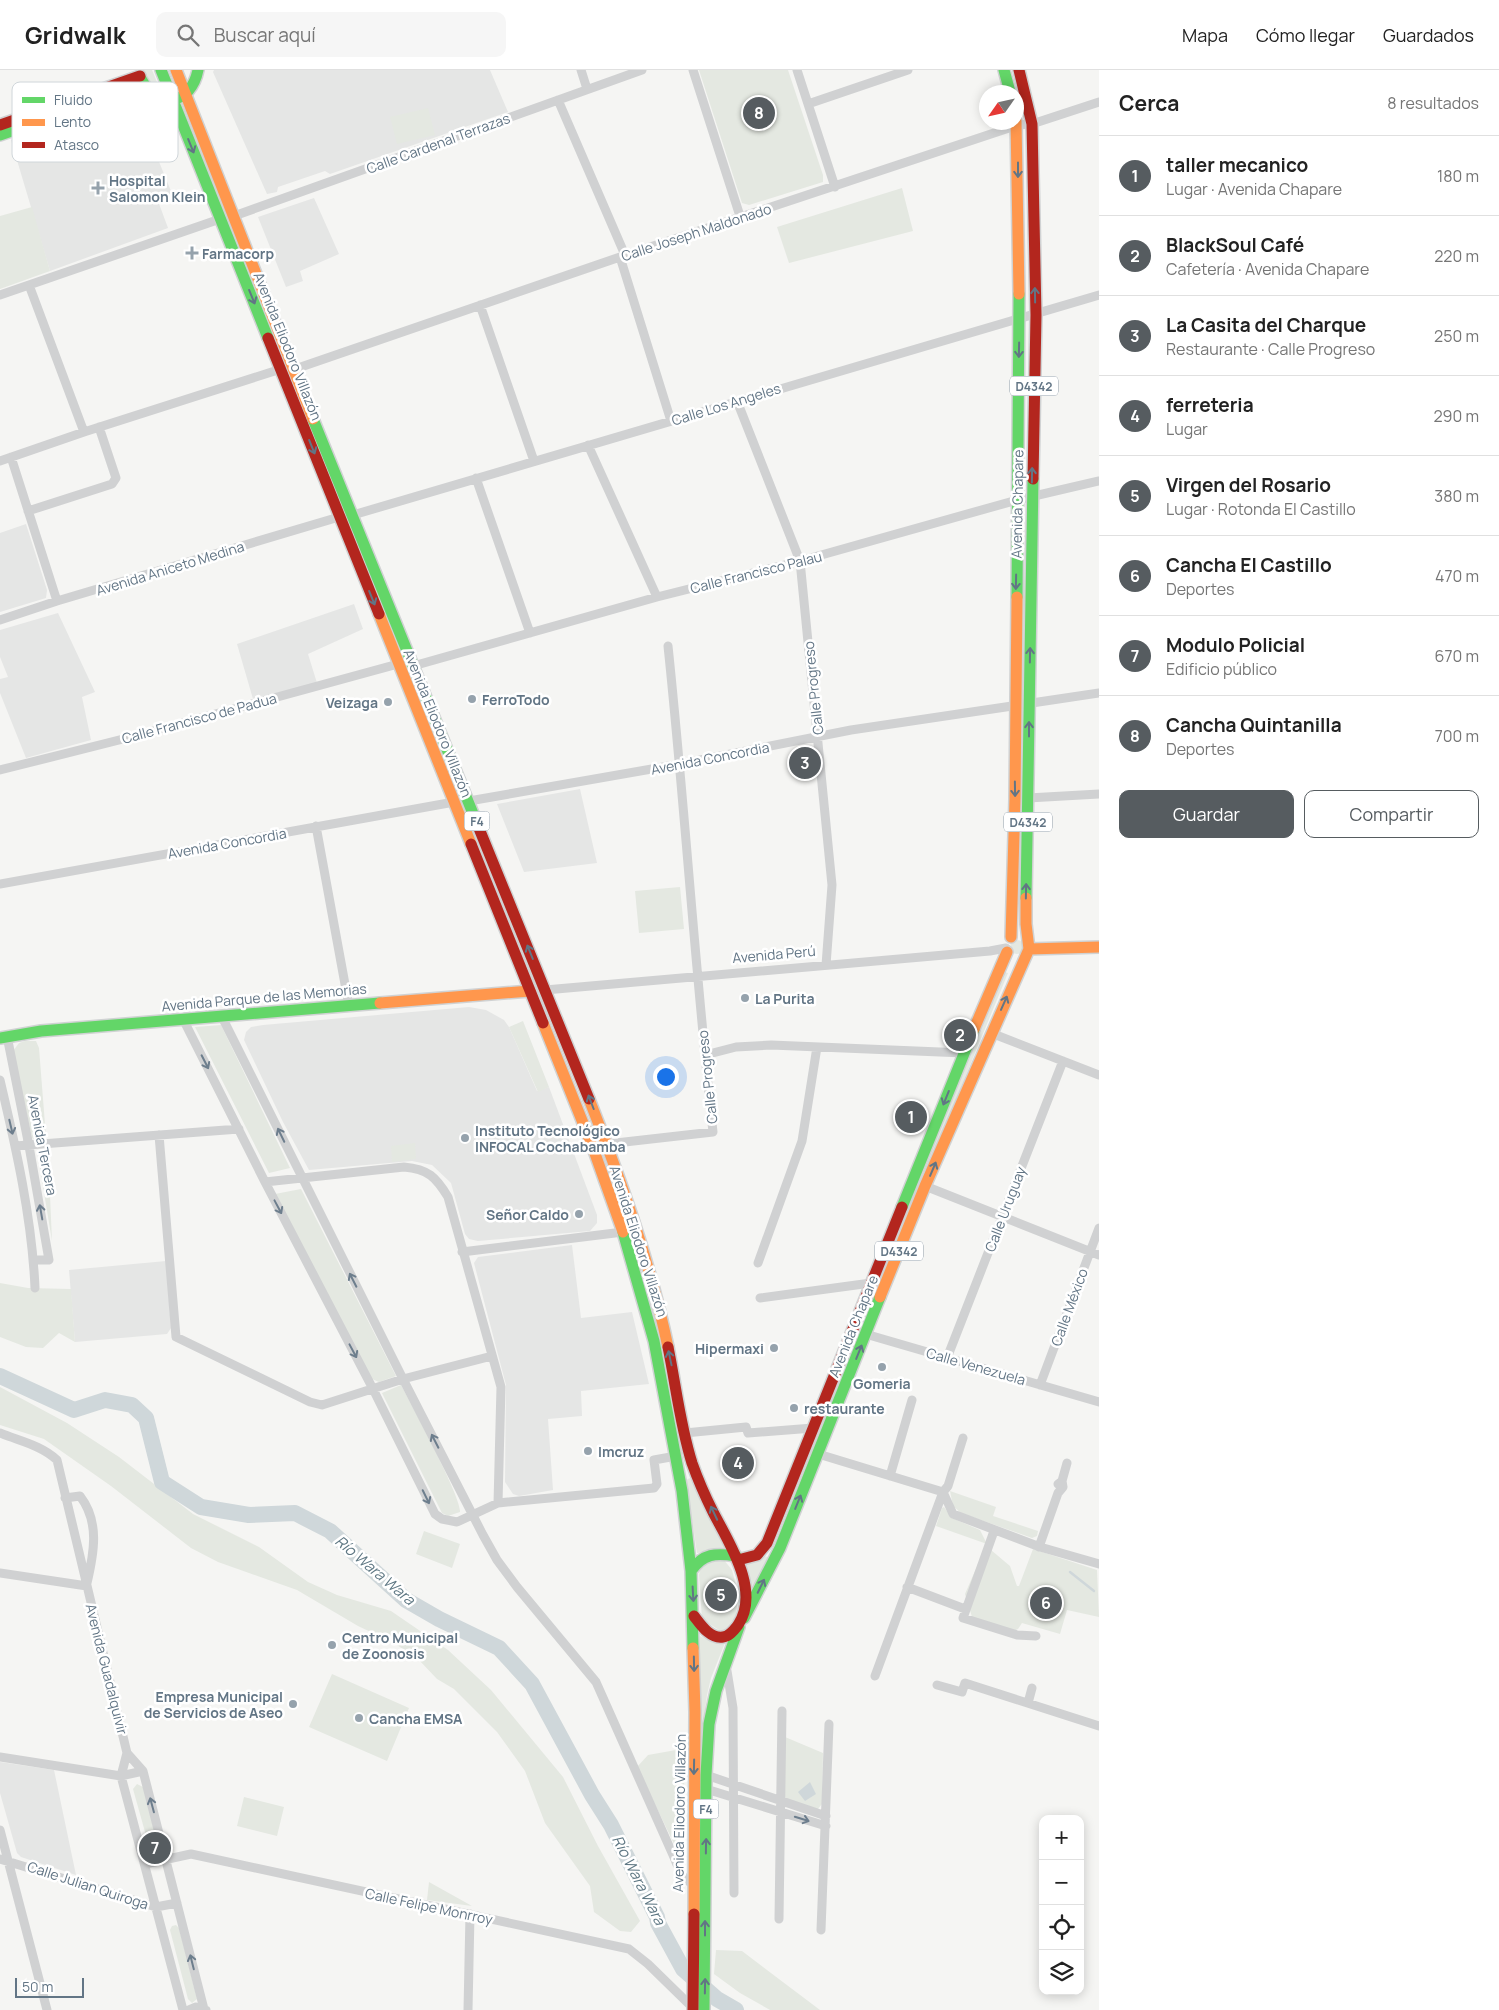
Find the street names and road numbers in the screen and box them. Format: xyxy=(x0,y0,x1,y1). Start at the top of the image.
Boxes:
street label: Calle Cardenal Terrazas xyxy=(364,108,512,178)
street label: Calle Joseph Maldonado xyxy=(618,199,774,265)
street label: Avenida Eliodoro Villazón xyxy=(250,269,326,423)
road number: D4342 xyxy=(1010,376,1058,396)
street label: Calle Los Angeles xyxy=(669,378,783,430)
street label: Avenida Chapare xyxy=(1007,449,1027,559)
street label: Avenida Aniceto Medina xyxy=(94,536,246,600)
street label: Calle Francisco Palau xyxy=(688,546,824,598)
street label: Calle Progreso xyxy=(799,640,827,736)
street label: Avenida Eliodoro Villazón xyxy=(400,646,476,800)
street label: Calle Francisco de Padua xyxy=(119,688,279,748)
street label: Avenida Concordia xyxy=(649,737,771,779)
road number: F4 xyxy=(464,811,490,830)
road number: D4342 xyxy=(1004,812,1052,832)
street label: Avenida Concordia xyxy=(166,823,288,863)
street label: Avenida Perú xyxy=(732,941,816,967)
street label: Avenida Parque de las Memorias xyxy=(161,979,367,1015)
street label: Calle Progreso xyxy=(693,1029,721,1125)
street label: Avenida Tercera xyxy=(24,1093,62,1197)
street label: Avenida Eliodoro Villazón xyxy=(606,1163,672,1319)
street label: Calle Uruguay xyxy=(980,1163,1030,1254)
road number: D4342 xyxy=(875,1242,923,1260)
street label: Calle México xyxy=(1046,1265,1092,1349)
street label: Avenida Chapare xyxy=(824,1272,882,1380)
street label: Calle Venezuela xyxy=(924,1343,1028,1389)
street label: Avenida Guadalquivir xyxy=(82,1602,132,1736)
street label: Avenida Eliodoro Villazón xyxy=(668,1734,690,1892)
road number: F4 xyxy=(694,1800,718,1818)
street label: Calle Julian Quiroga xyxy=(25,1856,151,1914)
street label: Calle Felipe Monrroy xyxy=(364,1883,495,1929)

